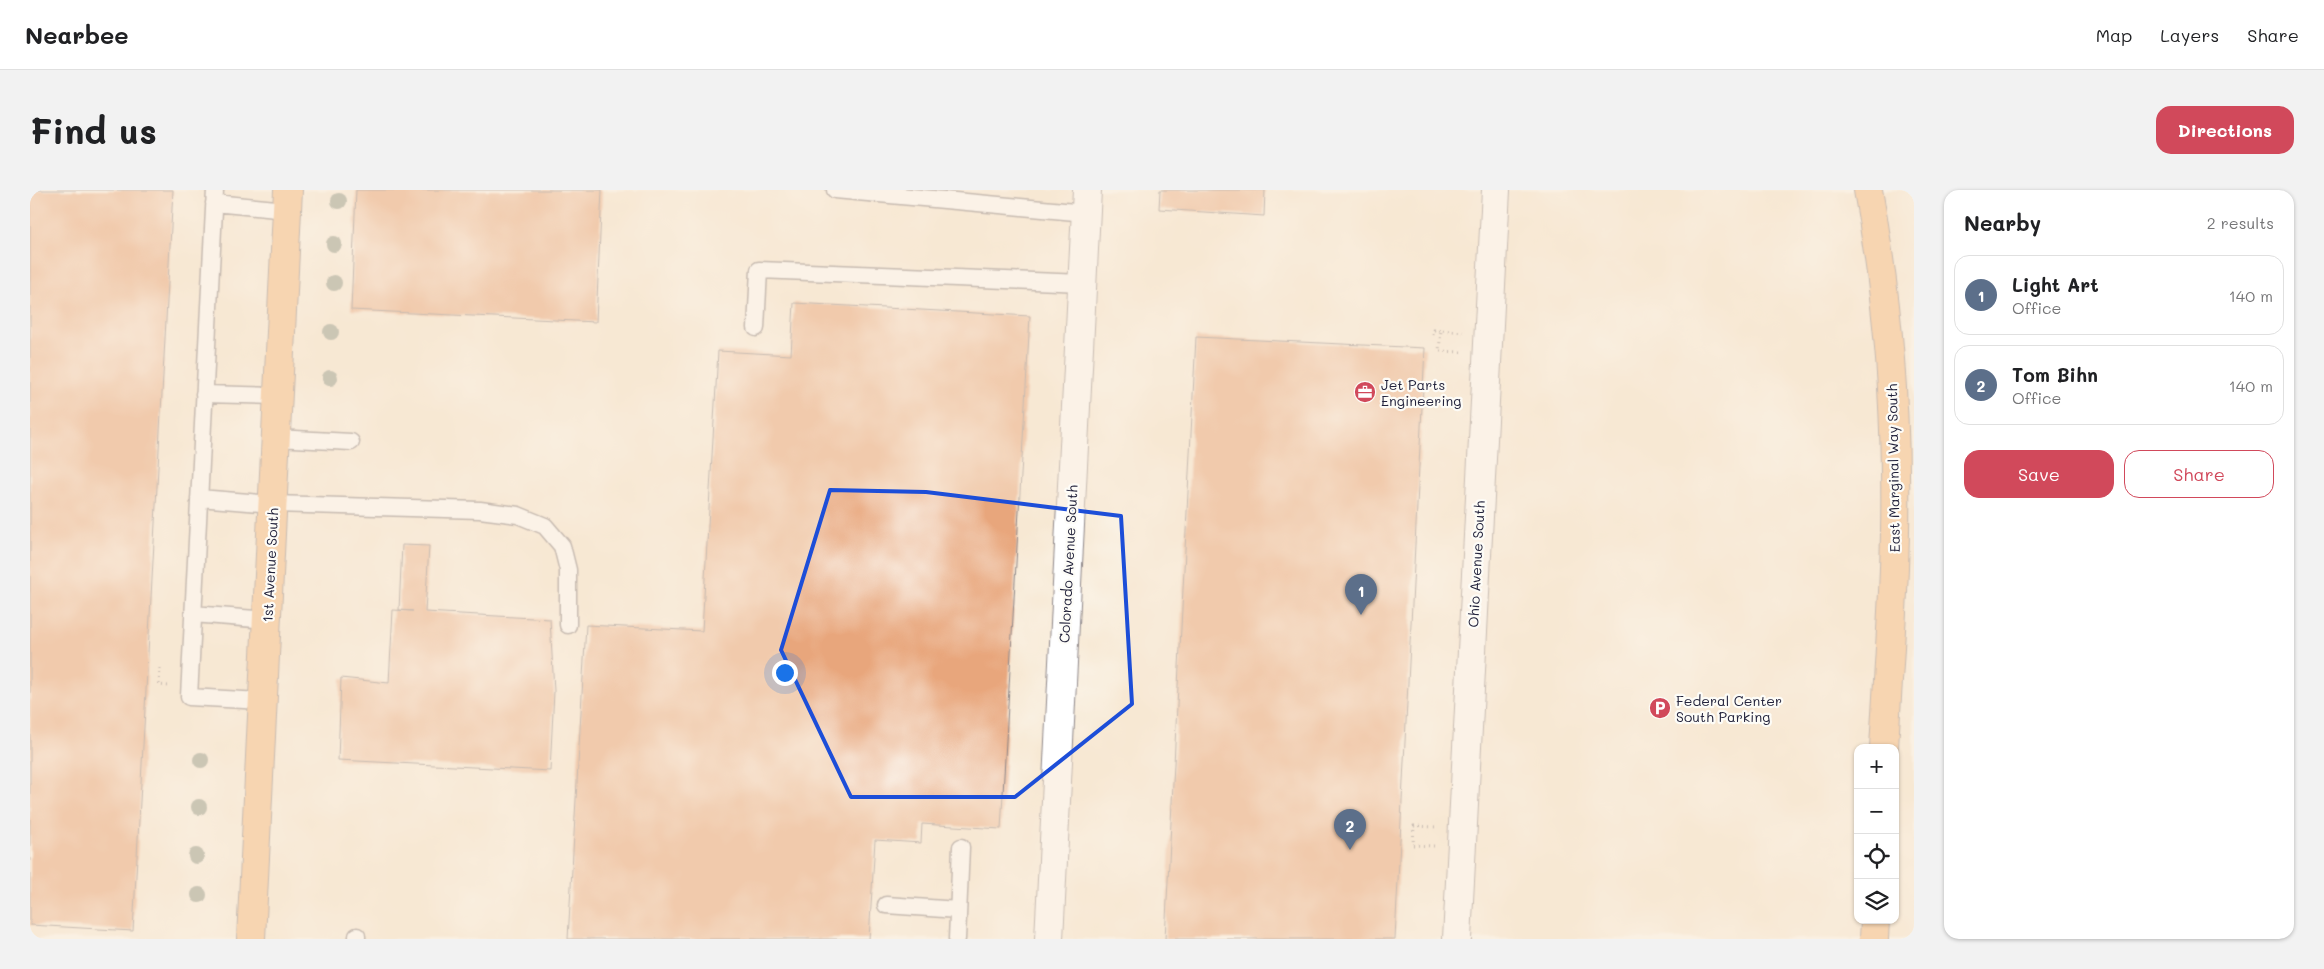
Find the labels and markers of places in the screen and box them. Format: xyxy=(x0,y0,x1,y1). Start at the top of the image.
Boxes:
place label: Jet Parts Engineering xyxy=(1381,375,1461,410)
office icon: Jet Parts Engineering xyxy=(1353,380,1377,404)
pin: 1 xyxy=(1345,574,1377,615)
place label: Federal Center South Parking xyxy=(1676,691,1782,726)
parking icon: Federal Center South Parking xyxy=(1648,696,1672,720)
pin: 2 xyxy=(1334,809,1366,850)

